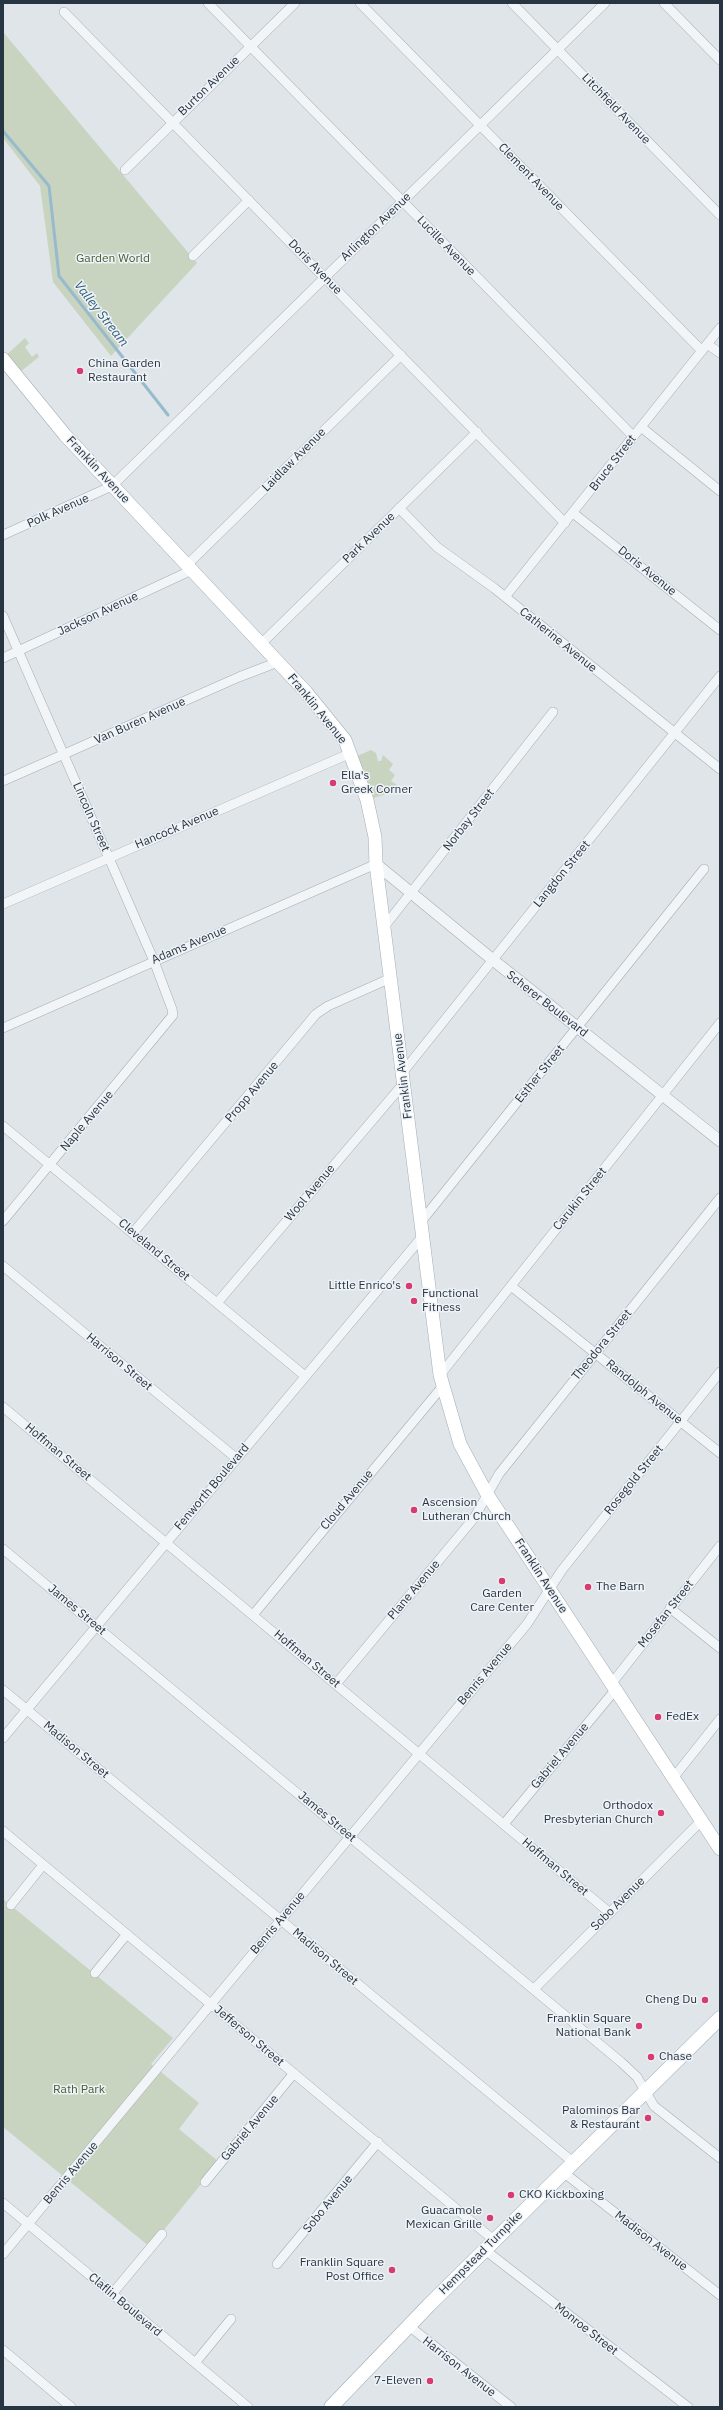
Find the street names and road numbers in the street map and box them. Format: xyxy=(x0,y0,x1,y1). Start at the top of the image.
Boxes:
street label: Burton Avenue xyxy=(175,53,243,119)
street label: Litchfield Avenue xyxy=(579,71,653,147)
street label: Clement Avenue xyxy=(495,140,567,214)
street label: Arlington Avenue xyxy=(338,190,414,264)
street label: Lucille Avenue xyxy=(414,213,478,279)
street label: Doris Avenue xyxy=(285,236,345,298)
street label: Laidlaw Avenue xyxy=(259,425,329,495)
street label: Bruce Street xyxy=(587,432,639,494)
street label: Franklin Avenue xyxy=(63,434,133,506)
street label: Polk Avenue xyxy=(25,491,91,531)
street label: Park Avenue xyxy=(340,509,398,567)
street label: Doris Avenue xyxy=(615,543,679,599)
street label: Jackson Avenue xyxy=(56,589,140,639)
street label: Catherine Avenue xyxy=(516,604,600,676)
street label: Franklin Avenue xyxy=(284,671,350,747)
street label: Van Buren Avenue xyxy=(92,694,188,748)
street label: Lincoln Street xyxy=(69,780,113,854)
street label: Norbay Street xyxy=(440,786,498,854)
street label: Hancock Avenue xyxy=(133,804,221,852)
street label: Langdon Street xyxy=(531,838,593,910)
street label: Adams Avenue xyxy=(149,923,229,967)
street label: Scherer Boulevard xyxy=(503,968,591,1040)
street label: Franklin Avenue xyxy=(391,1032,415,1120)
street label: Esther Street xyxy=(512,1042,568,1106)
street label: Propp Avenue xyxy=(222,1059,282,1125)
street label: Naple Avenue xyxy=(58,1088,116,1154)
street label: Wool Avenue xyxy=(282,1162,338,1224)
street label: Carukin Street xyxy=(550,1165,610,1233)
street label: Cleveland Street xyxy=(115,1216,193,1284)
street label: Theodora Street xyxy=(569,1307,635,1383)
street label: Harrison Street xyxy=(83,1330,155,1394)
street label: Randolph Avenue xyxy=(603,1357,685,1427)
street label: Hoffman Street xyxy=(22,1420,94,1484)
street label: Fenworth Boulevard xyxy=(172,1441,252,1533)
street label: Rosegold Street xyxy=(601,1442,667,1518)
street label: Cloud Avenue xyxy=(318,1467,376,1533)
street label: Franklin Avenue xyxy=(511,1536,571,1616)
street label: Plane Avenue xyxy=(385,1557,443,1623)
street label: Mosefan Street xyxy=(635,1577,697,1651)
street label: James Street xyxy=(45,1582,109,1638)
street label: Hoffman Street xyxy=(271,1627,343,1691)
street label: Benris Avenue xyxy=(455,1640,515,1708)
street label: Madison Street xyxy=(40,1718,112,1782)
street label: Gabriel Avenue xyxy=(528,1720,592,1792)
street label: James Street xyxy=(295,1789,359,1845)
street label: Hoffman Street xyxy=(519,1835,591,1899)
street label: Sobo Avenue xyxy=(588,1874,648,1934)
street label: Benris Avenue xyxy=(248,1889,308,1957)
street label: Madison Street xyxy=(289,1925,361,1989)
street label: Jefferson Street xyxy=(211,2003,287,2069)
street label: Gabriel Avenue xyxy=(218,2092,282,2164)
street label: Benris Avenue xyxy=(41,2139,101,2207)
street label: Sobo Avenue xyxy=(300,2172,356,2236)
street label: Hempstead Turnpike xyxy=(436,2208,526,2298)
street label: Madison Avenue xyxy=(612,2208,690,2274)
street label: Claflin Boulevard xyxy=(85,2270,165,2340)
street label: Monroe Street xyxy=(551,2300,621,2358)
street label: Harrison Avenue xyxy=(420,2334,498,2400)

